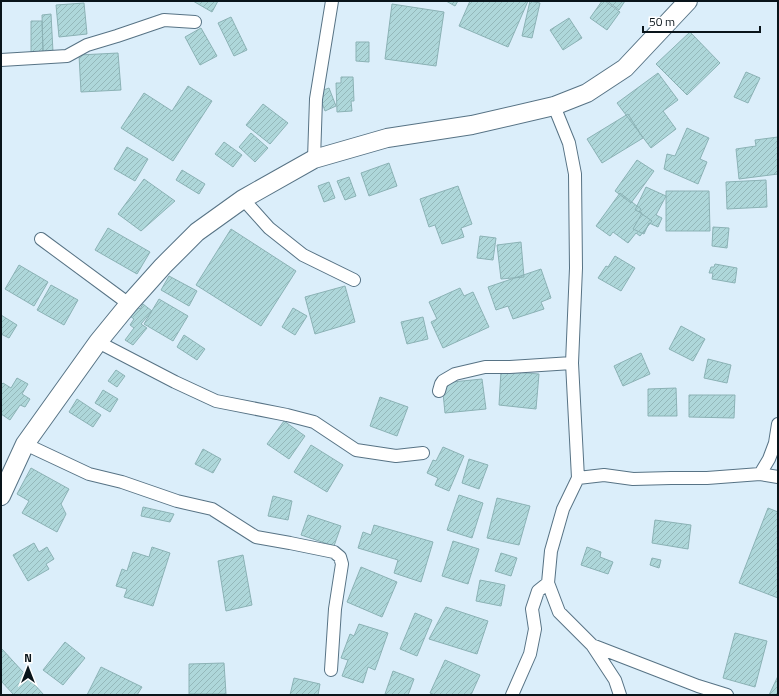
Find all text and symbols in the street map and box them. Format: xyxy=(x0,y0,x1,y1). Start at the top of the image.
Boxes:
scale bar xyxy=(643,8,760,34)
text: 50 m xyxy=(649,12,675,31)
north arrow xyxy=(8,648,48,688)
text: N xyxy=(24,650,32,666)

